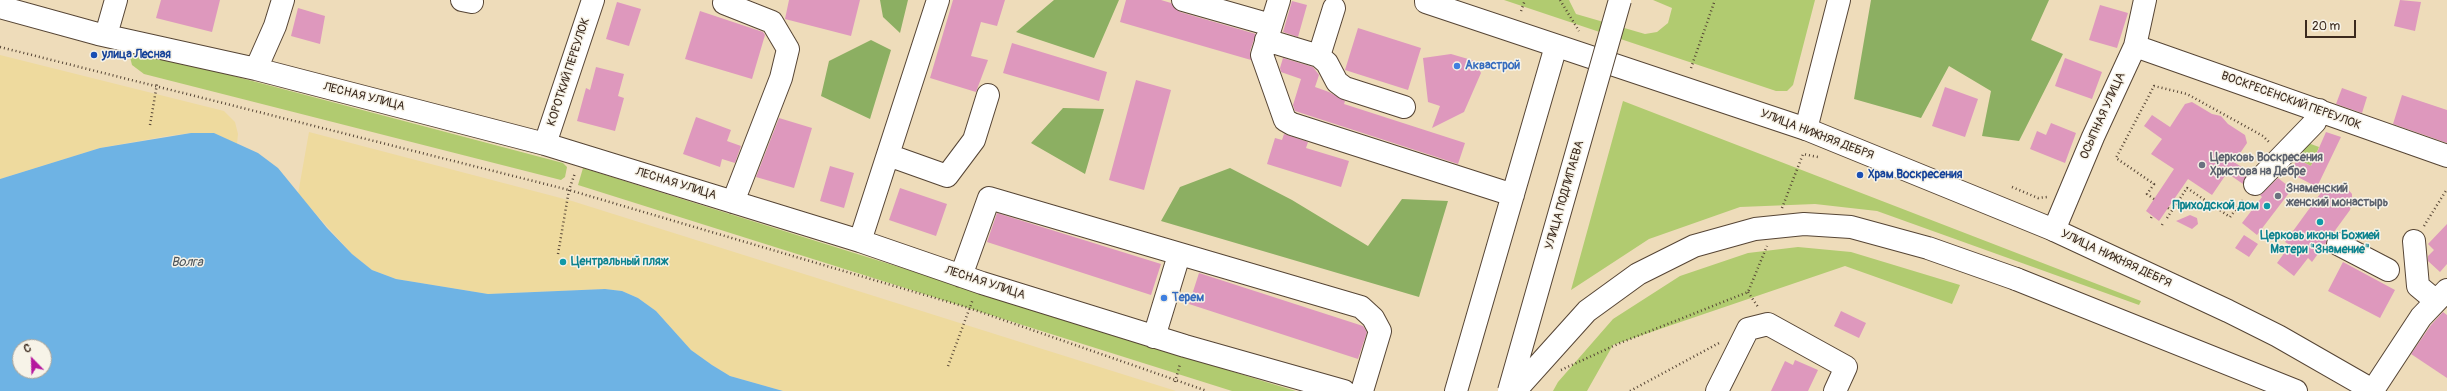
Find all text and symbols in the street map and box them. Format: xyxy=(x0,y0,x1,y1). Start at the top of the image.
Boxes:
scale bar xyxy=(2307,12,2358,38)
street label: КОРОТКИЙ ПЕРЕУЛОК xyxy=(545,16,593,128)
text: 20 m xyxy=(2312,19,2340,34)
place label: улица Лесная xyxy=(102,48,171,62)
marker: улица Лесная xyxy=(89,50,99,60)
place label: Аквастрой xyxy=(1465,59,1520,73)
marker: Аквастрой xyxy=(1452,61,1462,71)
street label: ВОСКРЕСЕНСКИЙ ПЕРЕУЛОК xyxy=(2219,69,2363,133)
street label: ОСЫПНАЯ УЛИЦА xyxy=(2077,70,2129,162)
street label: ЛЕСНАЯ УЛИЦА xyxy=(322,80,406,114)
street label: УЛИЦА НИЖНЯЯ ДЕБРЯ xyxy=(1758,107,1876,163)
street label: УЛИЦА ПОДЛИПАЕВА xyxy=(1543,139,1587,251)
place label: Церковь Воскресения Христова на Дебре xyxy=(2210,151,2323,179)
marker: Церковь Воскресения Христова на Дебре xyxy=(2197,160,2207,170)
street label: ЛЕСНАЯ УЛИЦА xyxy=(634,165,718,203)
place label: Храм Воскресения xyxy=(1868,168,1962,182)
marker: Храм Воскресения xyxy=(1855,170,1865,180)
place label: Знаменский женский монастырь xyxy=(2286,182,2388,210)
marker: Знаменский женский монастырь xyxy=(2273,191,2283,201)
place label: Приходской дом xyxy=(2173,199,2259,213)
marker: Приходской дом xyxy=(2262,201,2272,211)
marker: Церковь иконы Божией Матери "Знамение" xyxy=(2315,217,2325,227)
street label: УЛИЦА НИЖНЯЯ ДЕБРЯ xyxy=(2059,227,2173,291)
place label: Церковь иконы Божией Матери "Знамение" xyxy=(2260,229,2380,257)
water label: Волга xyxy=(171,255,203,271)
place label: Центральный пляж xyxy=(571,255,668,269)
marker: Центральный пляж xyxy=(558,257,568,267)
street label: ЛЕСНАЯ УЛИЦА xyxy=(943,263,1027,303)
place label: Терем xyxy=(1172,291,1204,305)
marker: Терем xyxy=(1159,293,1169,303)
north arrow xyxy=(12,339,52,379)
text: С xyxy=(22,341,33,356)

